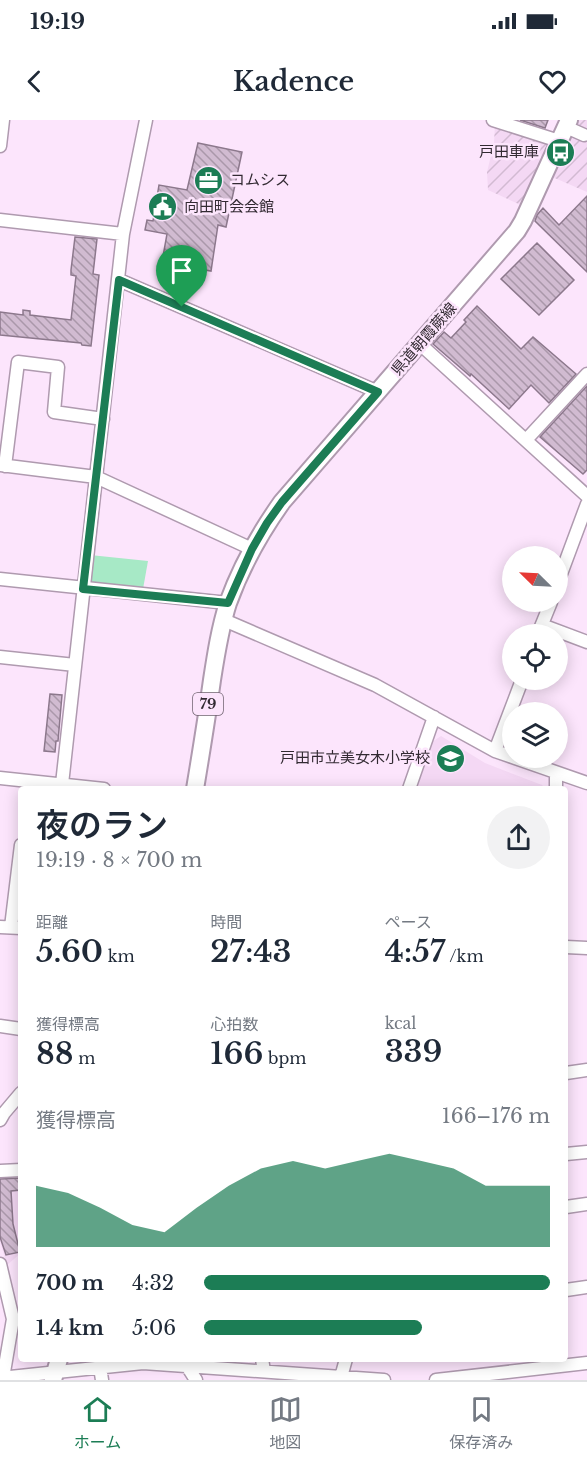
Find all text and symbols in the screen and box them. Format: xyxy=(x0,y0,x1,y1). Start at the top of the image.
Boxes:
text: 19:19 xyxy=(30,8,85,35)
icon: back xyxy=(18,65,51,98)
text: Kadence xyxy=(233,65,354,98)
icon: heart xyxy=(536,65,569,98)
bus stop icon: 戸田車庫 xyxy=(544,136,576,168)
place label: 戸田車庫 xyxy=(479,142,539,161)
office icon: コムシス xyxy=(193,164,225,196)
place label: コムシス xyxy=(230,170,290,189)
public building icon: 向田町会会館 xyxy=(147,191,179,223)
place label: 向田町会会館 xyxy=(184,197,274,216)
pin xyxy=(156,245,207,307)
icon: arrive xyxy=(165,254,198,287)
street label: 県道朝霞蕨線 xyxy=(387,298,460,379)
north arrow xyxy=(502,546,568,612)
map controls xyxy=(502,546,568,768)
button: locate xyxy=(502,624,568,690)
road number: 79 xyxy=(193,693,223,715)
button: layers xyxy=(502,702,568,768)
school or university icon: 戸田市立美女木小学校 xyxy=(435,742,467,774)
place label: 戸田市立美女木小学校 xyxy=(280,748,430,767)
text: 夜のラン xyxy=(36,805,168,846)
button: share xyxy=(487,806,550,869)
text: 19:19 · 8 × 700 m xyxy=(36,848,202,872)
text: 距離 xyxy=(36,912,68,932)
text: 時間 xyxy=(210,912,242,932)
text: ペース xyxy=(385,912,432,932)
text: 5.60 xyxy=(36,933,103,970)
text: 27:43 xyxy=(210,933,291,970)
text: 4:57 xyxy=(385,933,445,970)
text: km xyxy=(103,946,135,966)
text: /km xyxy=(445,946,484,966)
text: kcal xyxy=(385,1013,417,1033)
text: 獲得標高 xyxy=(36,1014,100,1034)
text: 心拍数 xyxy=(210,1014,258,1034)
text: 339 xyxy=(385,1033,442,1070)
text: 88 xyxy=(36,1035,74,1072)
text: 166 xyxy=(210,1035,263,1072)
text: m xyxy=(74,1048,95,1068)
text: bpm xyxy=(263,1048,306,1068)
text: 166–176 m xyxy=(442,1104,550,1128)
text: 獲得標高 xyxy=(36,1108,116,1132)
text: 700 m xyxy=(36,1271,104,1295)
text: 4:32 xyxy=(132,1271,174,1295)
text: 1.4 km xyxy=(36,1316,104,1340)
text: 5:06 xyxy=(132,1316,176,1340)
tab: ホーム xyxy=(74,1393,121,1453)
tab: 地図 xyxy=(269,1393,302,1453)
tab: 保存済み xyxy=(449,1393,513,1453)

